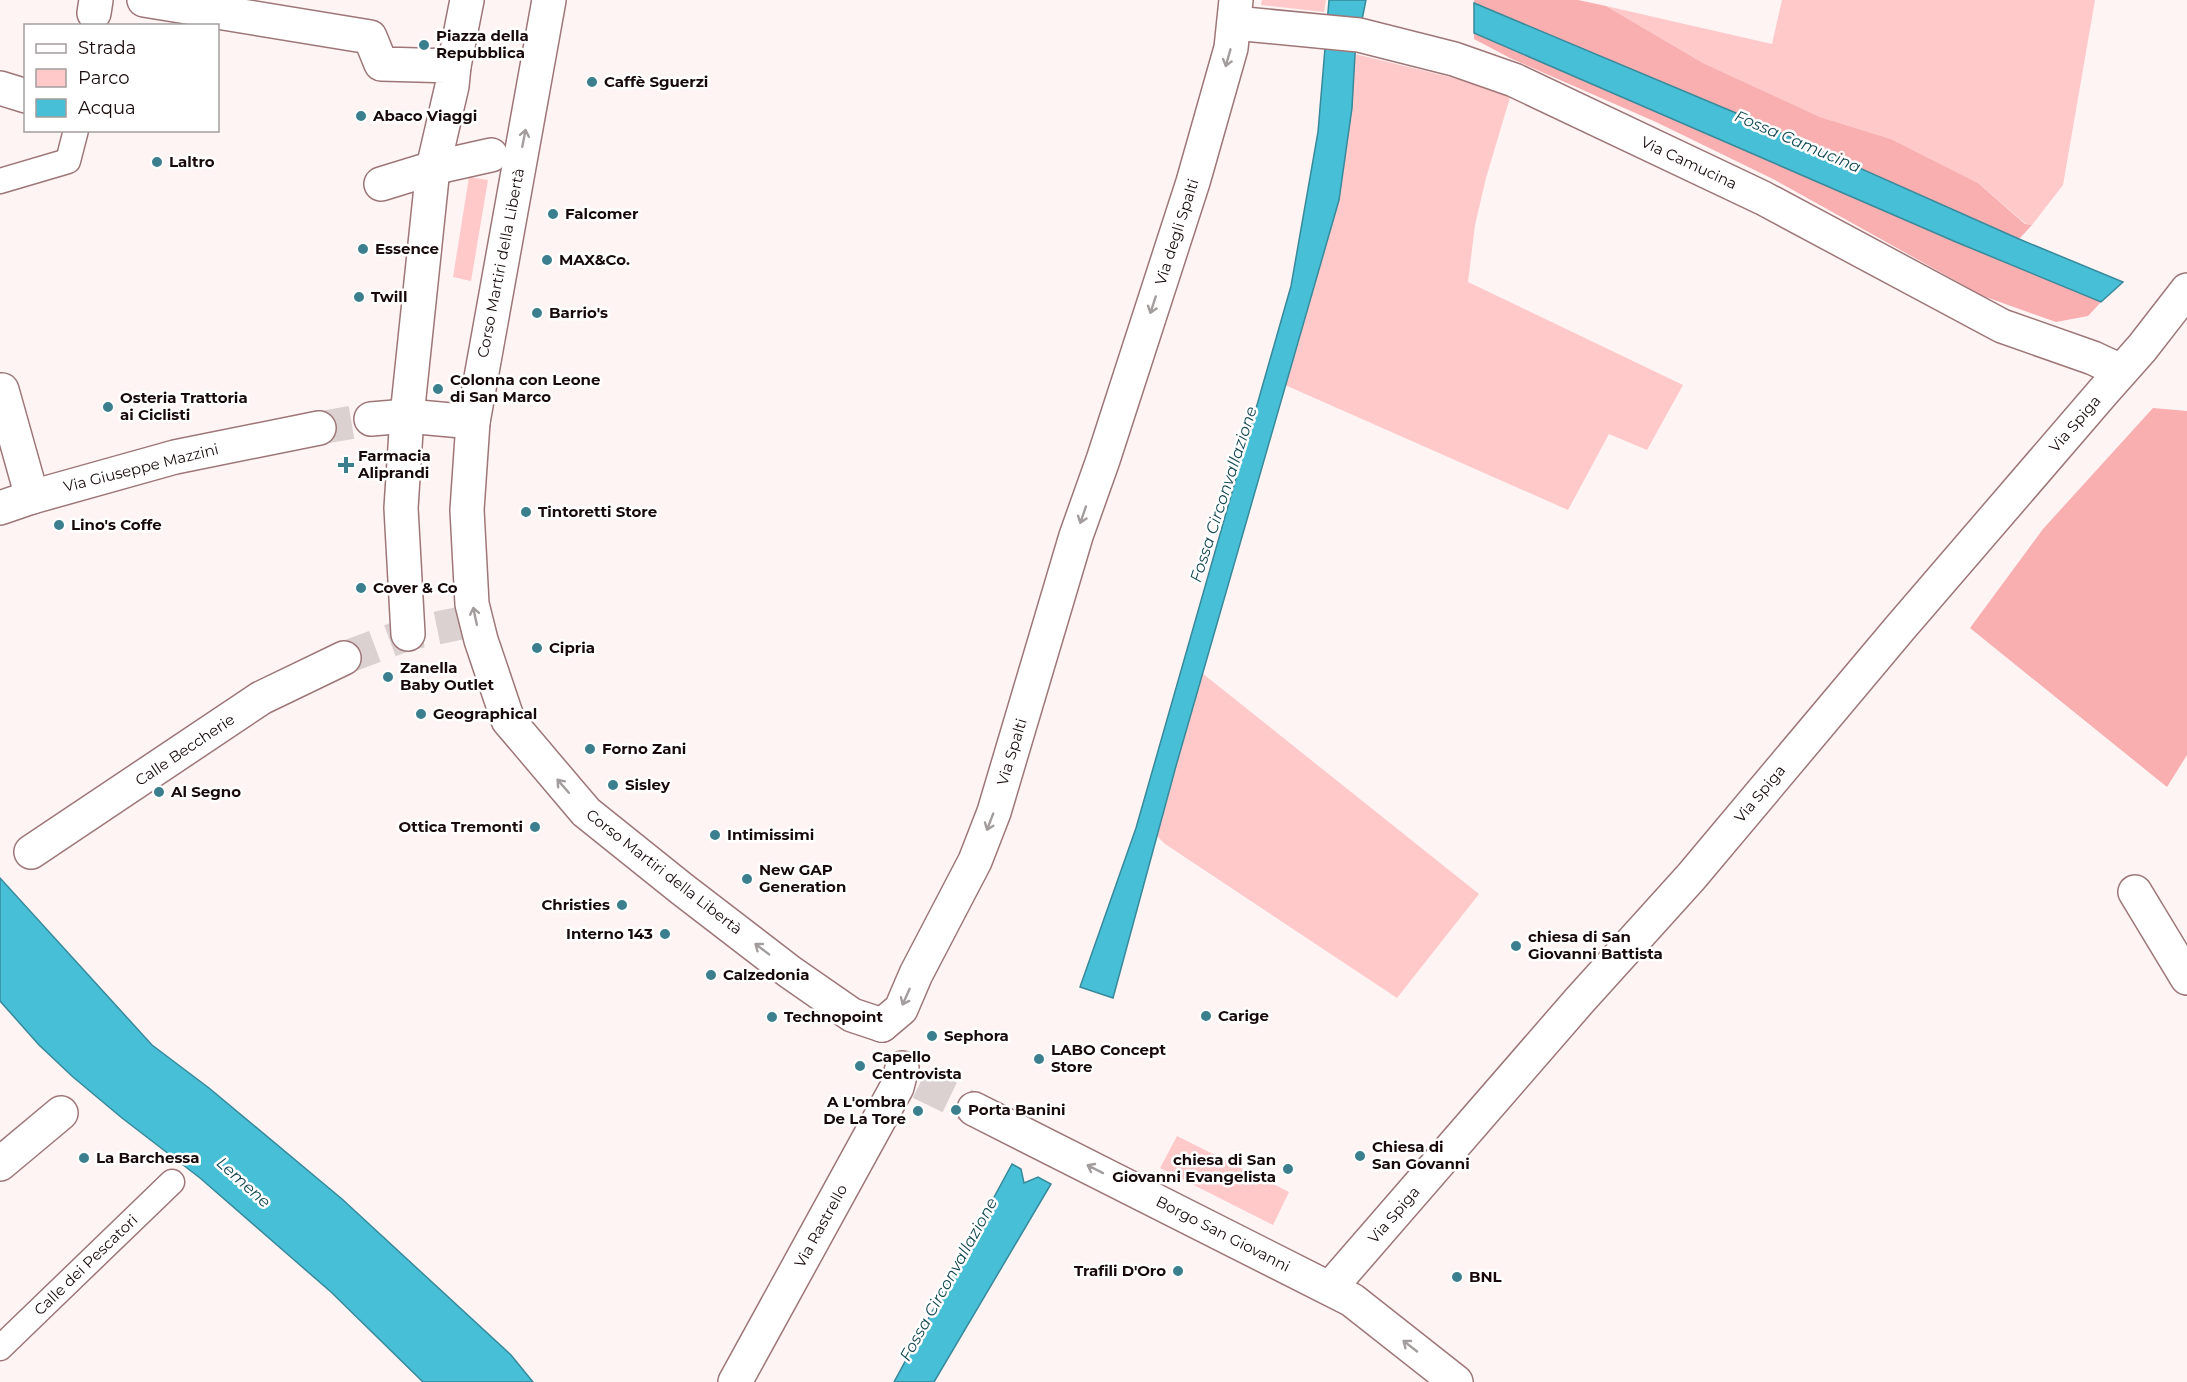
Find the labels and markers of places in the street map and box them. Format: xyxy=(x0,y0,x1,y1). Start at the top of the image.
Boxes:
place label: Piazza della Repubblica xyxy=(436,26,529,62)
marker: Piazza della Repubblica xyxy=(417,38,431,52)
place label: Caffè Sguerzi xyxy=(604,72,708,91)
marker: Caffè Sguerzi xyxy=(585,75,599,89)
place label: Abaco Viaggi xyxy=(372,106,477,125)
marker: Abaco Viaggi xyxy=(354,109,368,123)
place label: Laltro xyxy=(169,152,215,171)
marker: Laltro xyxy=(150,155,164,169)
place label: Falcomer xyxy=(565,204,639,223)
marker: Falcomer xyxy=(546,207,560,221)
place label: Essence xyxy=(375,239,439,258)
marker: Essence xyxy=(356,242,370,256)
place label: MAX&Co. xyxy=(559,250,630,269)
marker: MAX&Co. xyxy=(540,253,554,267)
place label: Twill xyxy=(371,287,407,306)
marker: Twill xyxy=(352,290,366,304)
place label: Barrio's xyxy=(549,303,608,322)
marker: Barrio's xyxy=(530,306,544,320)
place label: Colonna con Leone di San Marco xyxy=(450,370,600,406)
marker: Colonna con Leone di San Marco xyxy=(431,382,445,396)
place label: Osteria Trattoria ai Ciclisti xyxy=(120,388,248,424)
marker: Osteria Trattoria ai Ciclisti xyxy=(101,400,115,414)
place label: Farmacia Aliprandi xyxy=(357,446,431,482)
marker: Farmacia Aliprandi xyxy=(339,458,353,472)
place label: Tintoretti Store xyxy=(538,502,657,521)
marker: Tintoretti Store xyxy=(519,505,533,519)
place label: Lino's Coffe xyxy=(71,515,162,534)
marker: Lino's Coffe xyxy=(52,518,66,532)
place label: Cover & Co xyxy=(373,578,458,597)
marker: Cover & Co xyxy=(354,581,368,595)
place label: Cipria xyxy=(549,638,595,657)
marker: Cipria xyxy=(530,641,544,655)
place label: Zanella Baby Outlet xyxy=(400,658,495,694)
marker: Zanella Baby Outlet xyxy=(381,670,395,684)
place label: Geographical xyxy=(433,704,537,723)
marker: Geographical xyxy=(414,707,428,721)
place label: Forno Zani xyxy=(602,739,686,758)
marker: Forno Zani xyxy=(583,742,597,756)
place label: Sisley xyxy=(625,775,671,794)
marker: Sisley xyxy=(606,778,620,792)
place label: Al Segno xyxy=(170,782,241,801)
marker: Al Segno xyxy=(152,785,166,799)
place label: Ottica Tremonti xyxy=(399,817,523,836)
marker: Ottica Tremonti xyxy=(528,820,542,834)
place label: Intimissimi xyxy=(727,825,814,844)
marker: Intimissimi xyxy=(708,828,722,842)
place label: New GAP Generation xyxy=(759,860,846,896)
marker: New GAP Generation xyxy=(740,872,754,886)
place label: Christies xyxy=(541,895,610,914)
marker: Christies xyxy=(615,898,629,912)
place label: Interno 143 xyxy=(566,924,653,943)
marker: Interno 143 xyxy=(658,927,672,941)
place label: chiesa di San Giovanni Battista xyxy=(1528,927,1663,963)
marker: chiesa di San Giovanni Battista xyxy=(1509,939,1523,953)
place label: Calzedonia xyxy=(723,965,809,984)
marker: Calzedonia xyxy=(704,968,718,982)
place label: Carige xyxy=(1218,1006,1269,1025)
place label: Technopoint xyxy=(784,1007,883,1026)
marker: Carige xyxy=(1199,1009,1213,1023)
marker: Technopoint xyxy=(765,1010,779,1024)
place label: Sephora xyxy=(944,1026,1009,1045)
marker: Sephora xyxy=(925,1029,939,1043)
place label: LABO Concept Store xyxy=(1051,1040,1166,1076)
place label: Capello Centrovista xyxy=(872,1047,962,1083)
marker: LABO Concept Store xyxy=(1032,1052,1046,1066)
marker: Capello Centrovista xyxy=(853,1059,867,1073)
place label: A L'ombra De La Tore xyxy=(823,1092,906,1128)
place label: Porta Banini xyxy=(968,1100,1066,1119)
marker: Porta Banini xyxy=(949,1103,963,1117)
marker: A L'ombra De La Tore xyxy=(911,1104,925,1118)
place label: Chiesa di San Govanni xyxy=(1372,1137,1470,1173)
place label: La Barchessa xyxy=(96,1148,200,1167)
marker: Chiesa di San Govanni xyxy=(1353,1149,1367,1163)
place label: chiesa di San Giovanni Evangelista xyxy=(1112,1150,1276,1186)
marker: La Barchessa xyxy=(77,1151,91,1165)
marker: chiesa di San Giovanni Evangelista xyxy=(1281,1162,1295,1176)
place label: Trafili D'Oro xyxy=(1074,1261,1166,1280)
marker: Trafili D'Oro xyxy=(1171,1264,1185,1278)
place label: BNL xyxy=(1469,1267,1502,1286)
marker: BNL xyxy=(1450,1270,1464,1284)

